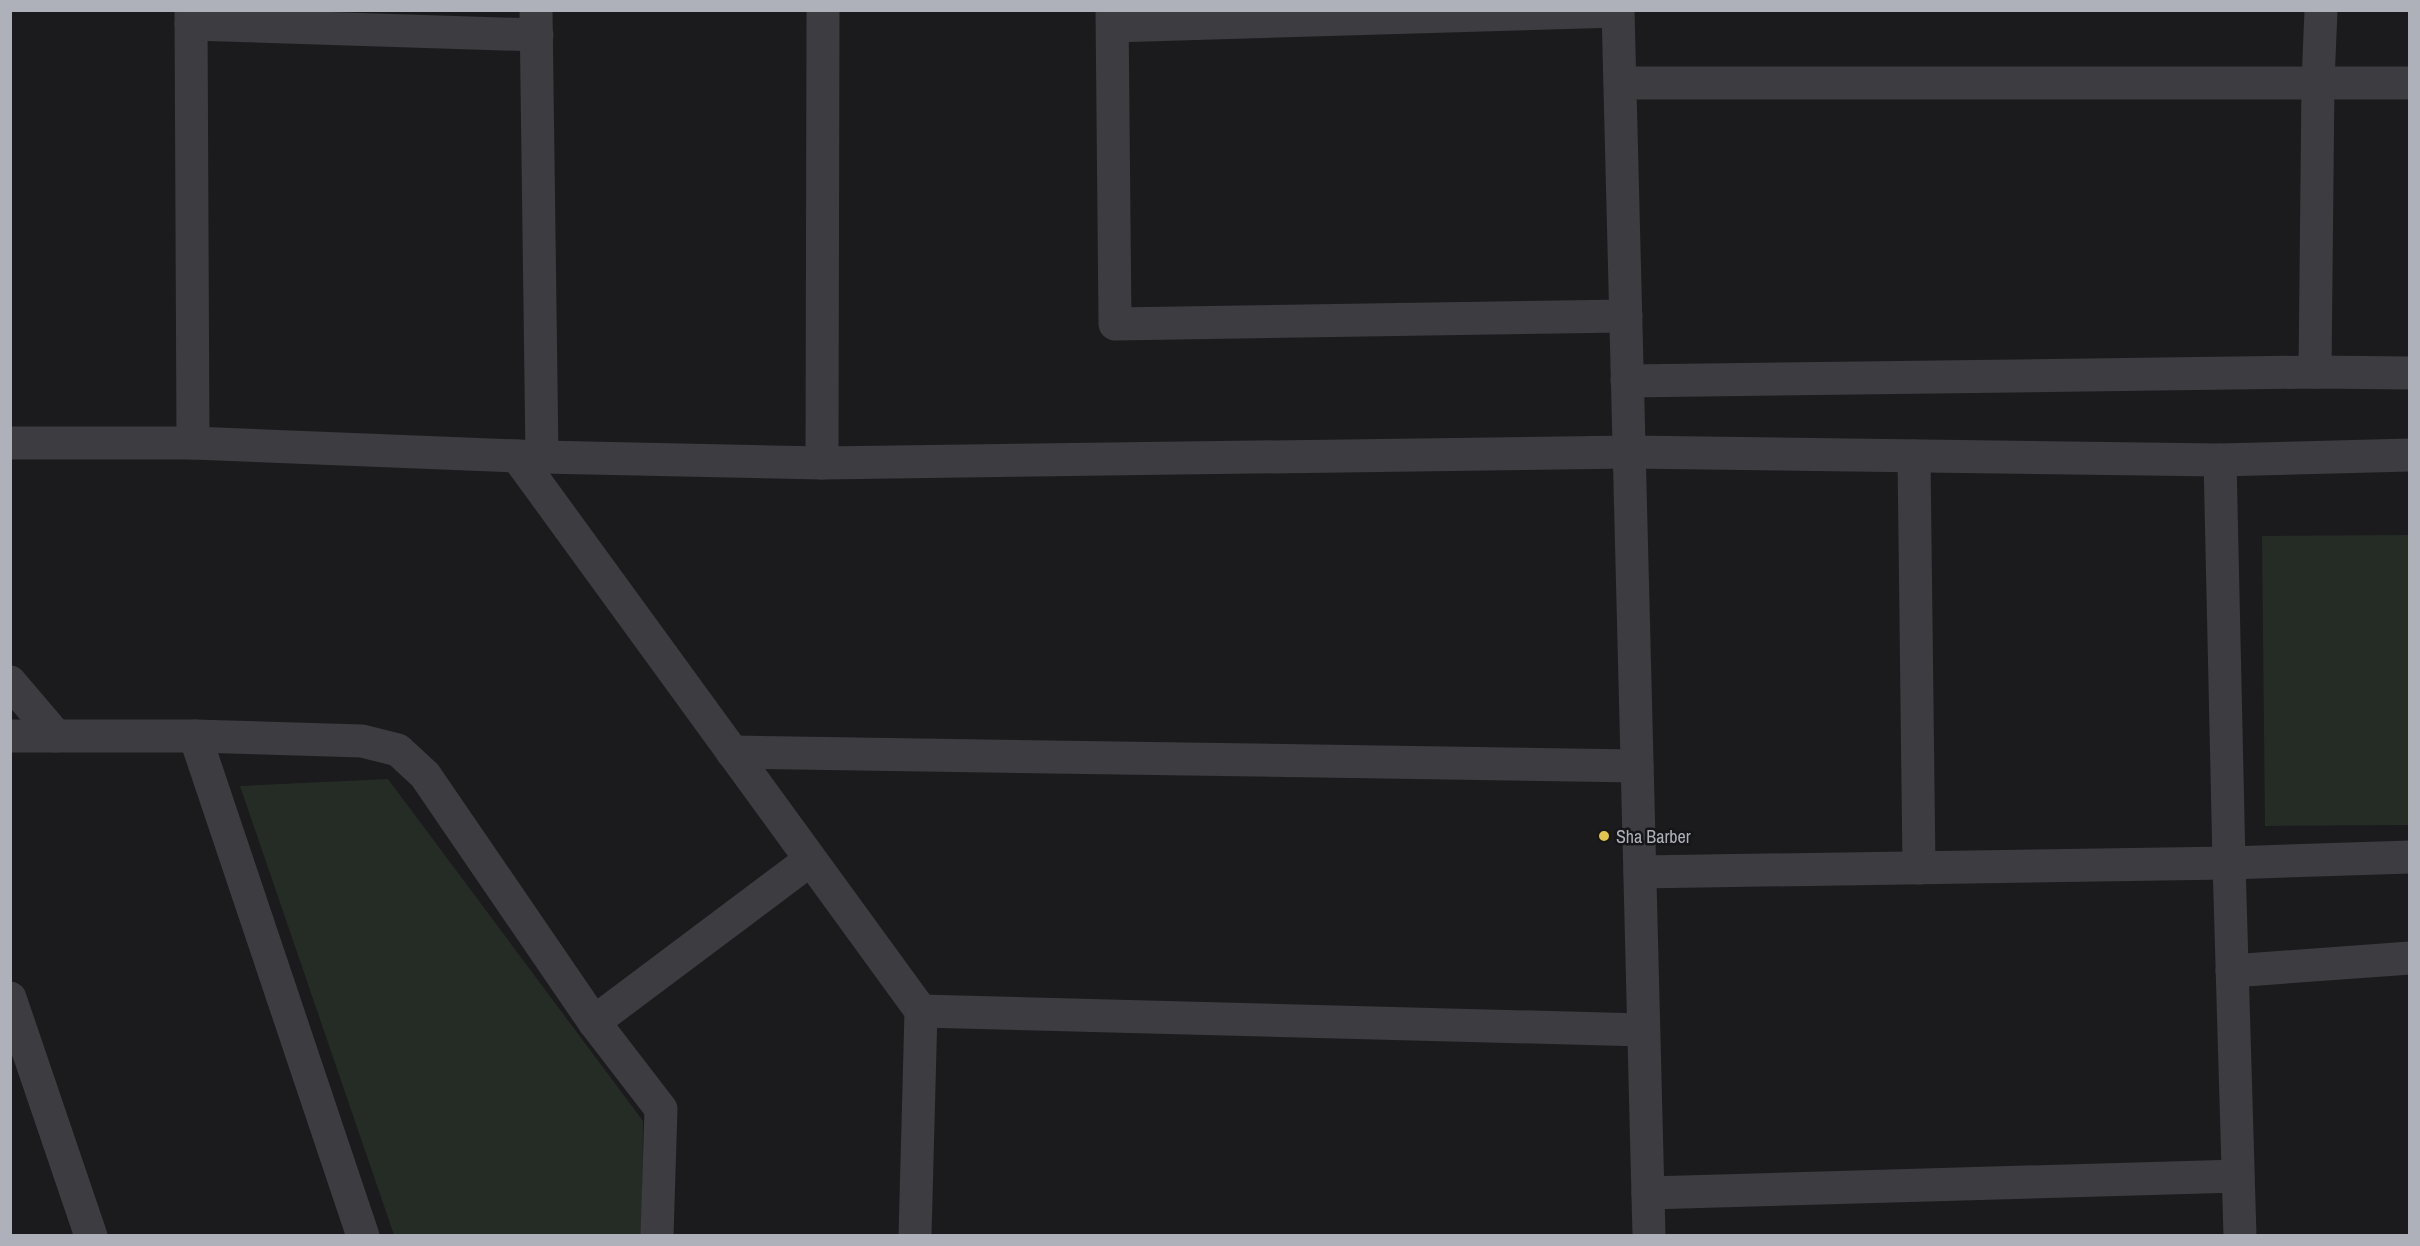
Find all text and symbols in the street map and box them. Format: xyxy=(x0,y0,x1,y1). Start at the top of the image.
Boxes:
place label: Sha Barber xyxy=(1616,824,1691,849)
marker: Sha Barber xyxy=(1597,829,1611,843)

